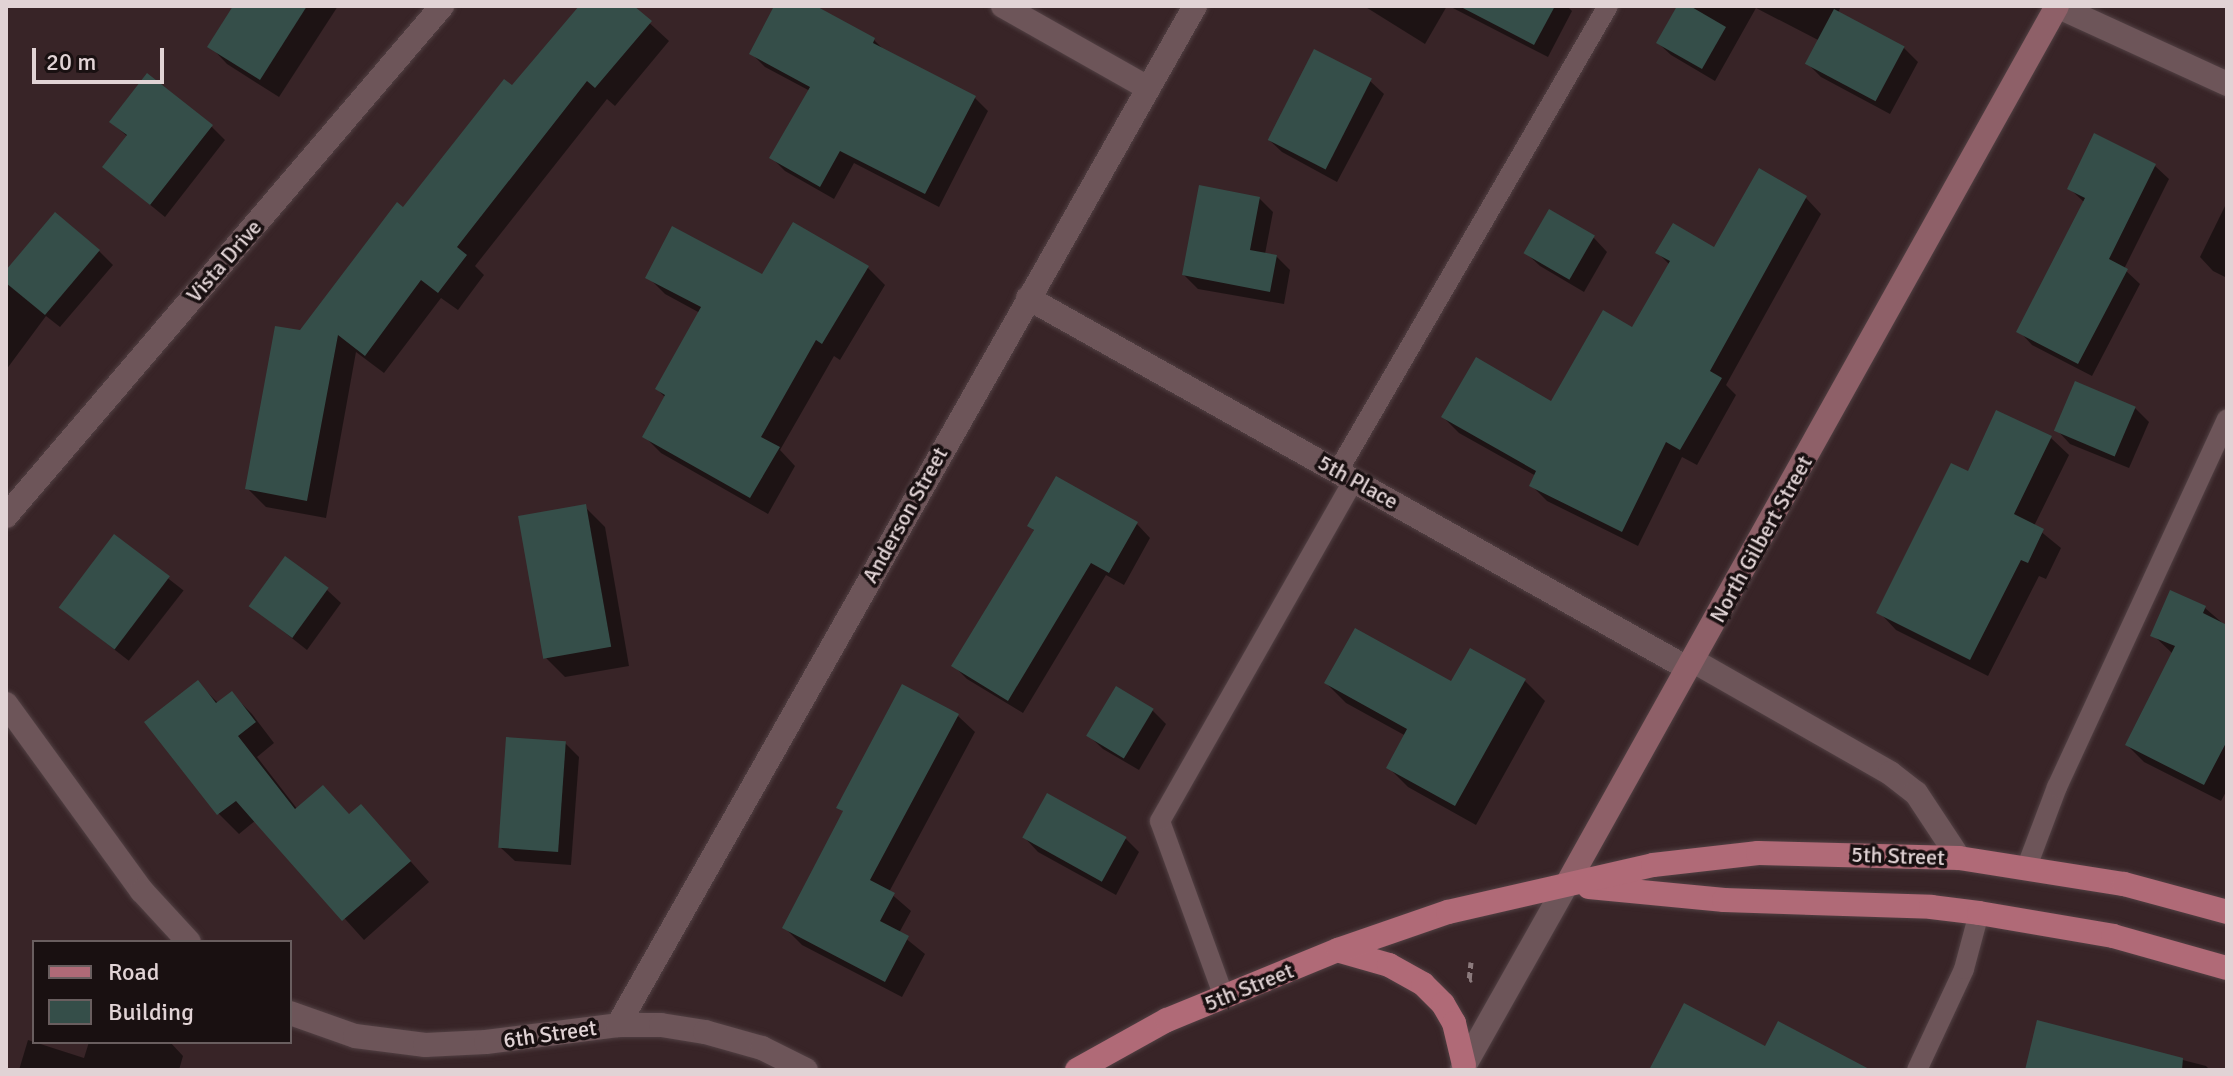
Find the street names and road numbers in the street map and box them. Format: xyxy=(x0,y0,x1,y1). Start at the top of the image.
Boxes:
street label: Vista Drive xyxy=(181,214,267,308)
street label: Anderson Street xyxy=(857,442,953,588)
street label: 5th Place xyxy=(1313,449,1403,515)
street label: North Gilbert Street xyxy=(1704,451,1818,627)
street label: 5th Street xyxy=(1851,841,1945,871)
street label: 5th Street xyxy=(1201,957,1297,1017)
street label: 6th Street xyxy=(502,1014,598,1054)

